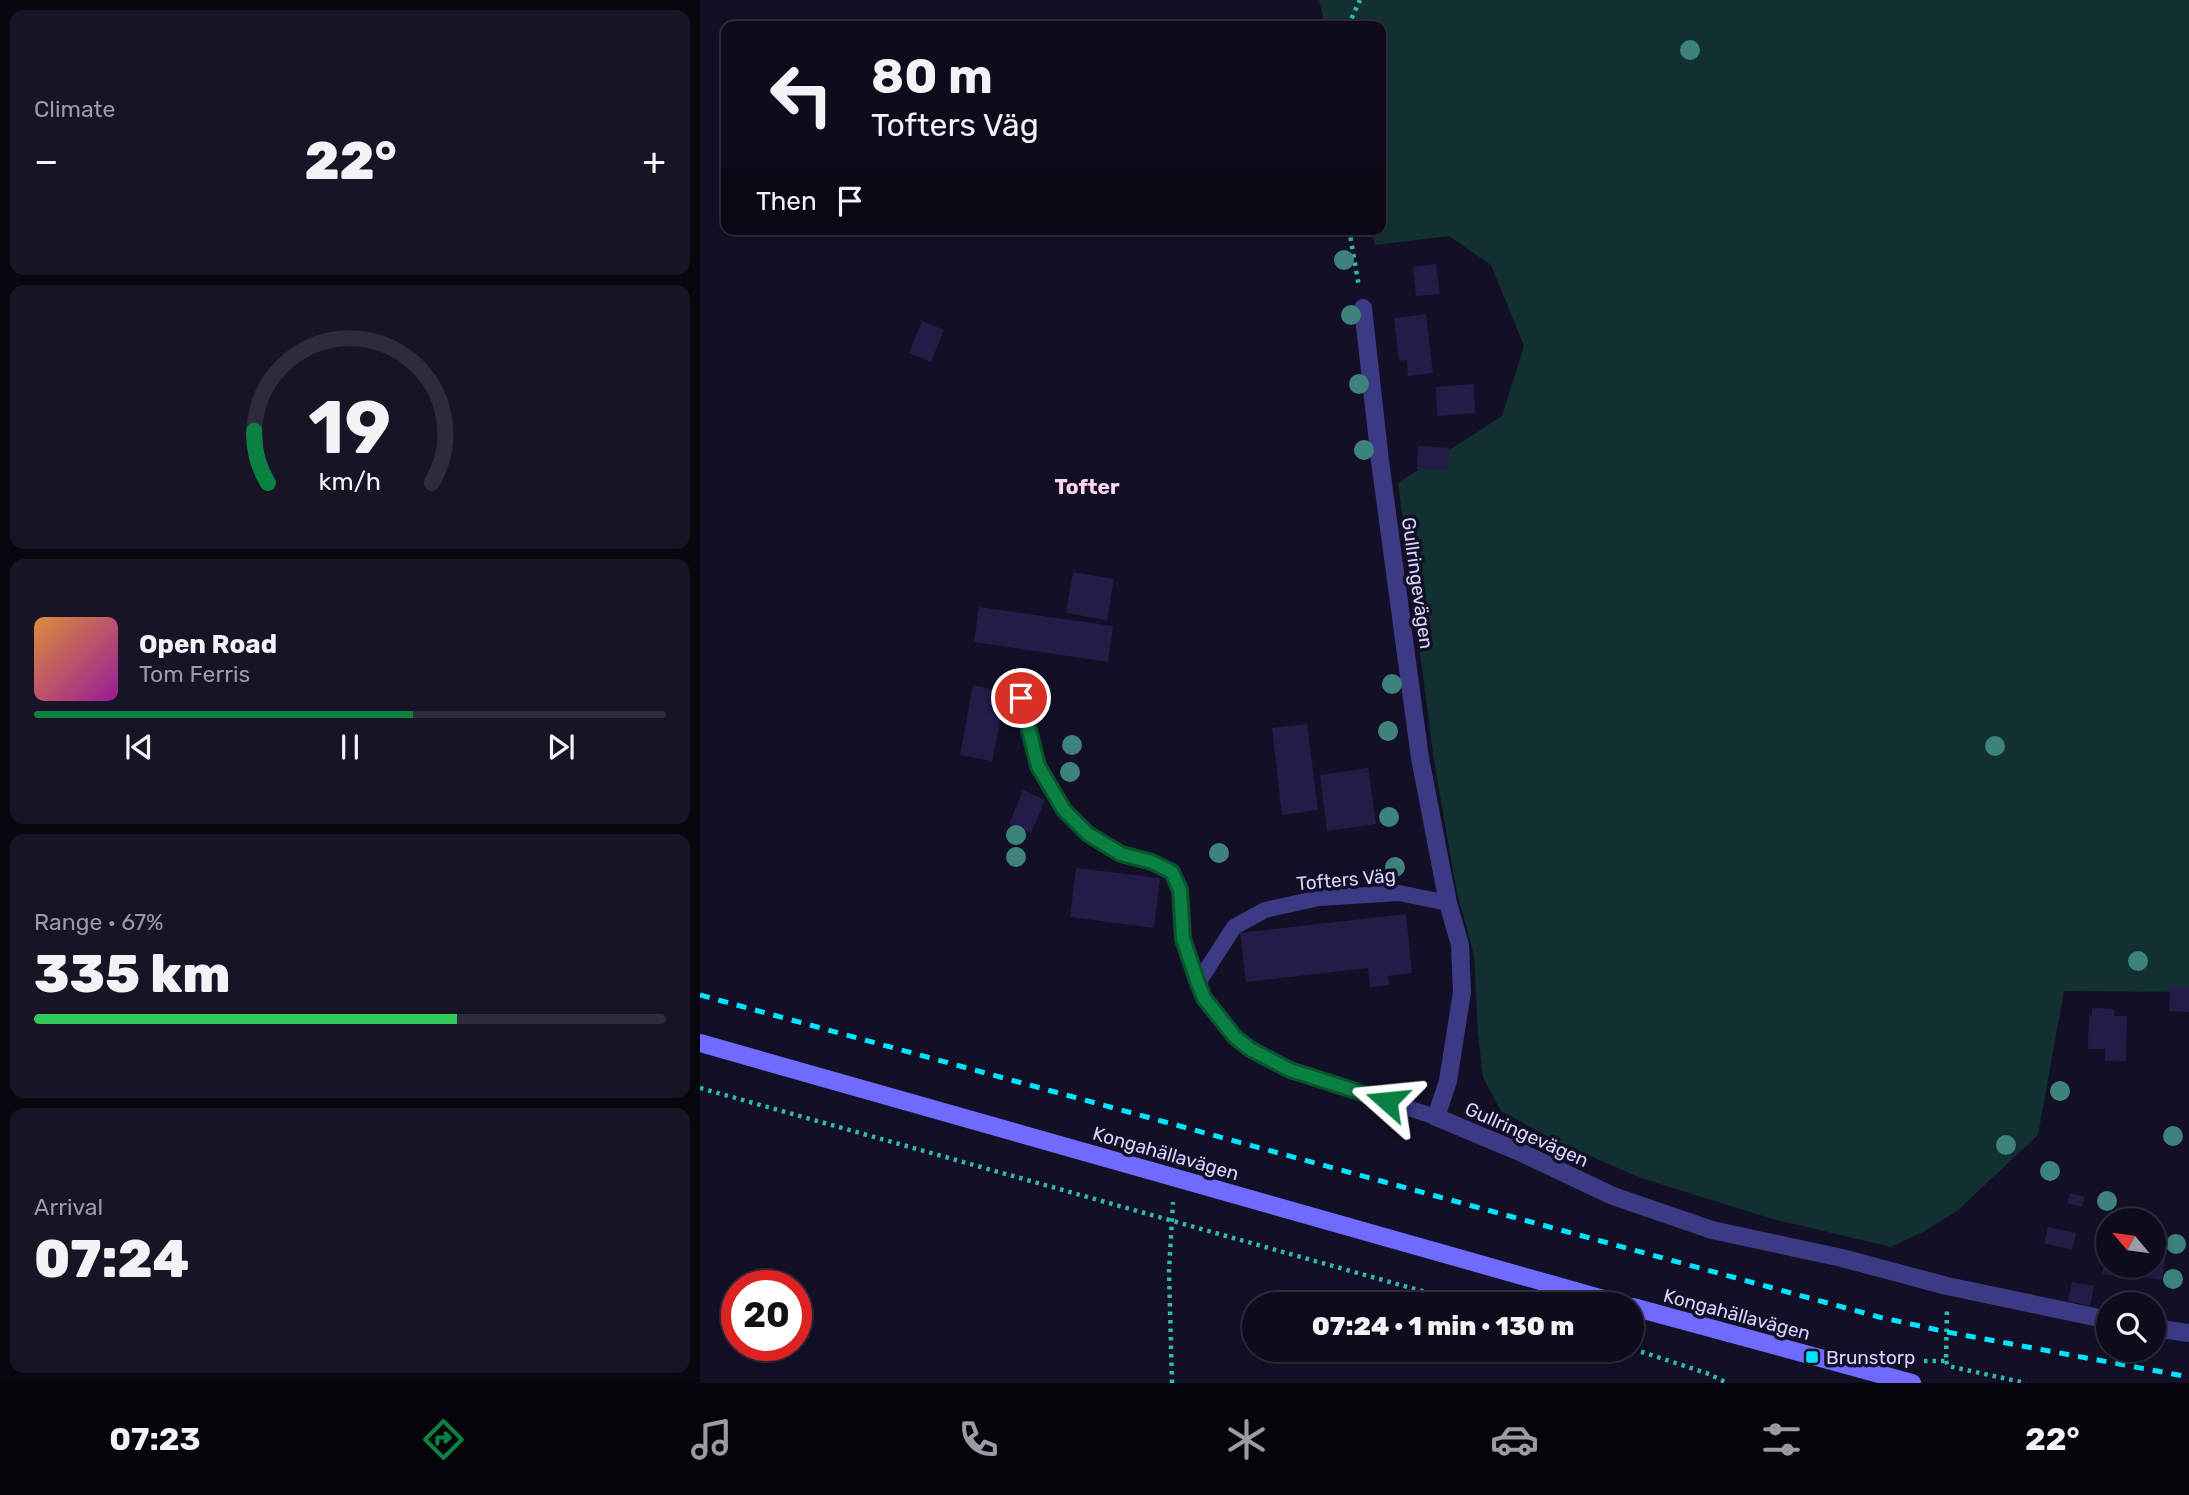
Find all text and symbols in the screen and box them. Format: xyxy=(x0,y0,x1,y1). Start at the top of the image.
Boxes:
text: 80 m xyxy=(871,47,993,105)
icon: left xyxy=(756,49,847,140)
text: Climate xyxy=(34,95,115,123)
text: Tofters Väg xyxy=(871,106,1039,144)
text: 22° xyxy=(304,130,397,192)
text: − xyxy=(34,138,59,184)
text: + xyxy=(642,138,666,184)
icon: arrive xyxy=(831,182,869,220)
text: Then xyxy=(756,186,817,217)
text: 19 xyxy=(309,385,391,471)
text: km/h xyxy=(319,467,381,496)
district label: Tofter xyxy=(1054,474,1120,499)
street label: Gullringevägen xyxy=(1397,516,1438,650)
text: Open Road xyxy=(139,629,277,660)
text: Tom Ferris xyxy=(139,660,250,688)
pin xyxy=(991,668,1051,728)
icon: arrive xyxy=(1002,679,1040,717)
icon: previous xyxy=(120,728,158,766)
icon: pause xyxy=(331,728,369,766)
icon: next xyxy=(542,728,580,766)
street label: Tofters Väg xyxy=(1295,864,1397,895)
text: Range · 67% xyxy=(34,908,164,936)
text: 335 km xyxy=(34,943,230,1005)
position arrow xyxy=(1350,1064,1424,1138)
street label: Gullringevägen xyxy=(1461,1097,1592,1172)
street label: Kongahällavägen xyxy=(1090,1122,1242,1185)
text: Arrival xyxy=(34,1193,103,1221)
north arrow xyxy=(2096,1208,2166,1278)
map controls xyxy=(2096,1208,2166,1362)
text: 07:24 xyxy=(34,1228,189,1290)
speed limit sign: 20 xyxy=(721,1270,812,1361)
street label: Kongahällavägen xyxy=(1661,1284,1813,1345)
button: search xyxy=(2096,1292,2166,1362)
text: 07:24 · 1 min · 130 m xyxy=(1312,1311,1574,1342)
place label: Brunstorp xyxy=(1826,1346,1915,1369)
marker: Brunstorp xyxy=(1804,1349,1820,1365)
icon: directions xyxy=(419,1415,468,1464)
icon: music xyxy=(687,1415,736,1464)
icon: phone xyxy=(954,1415,1003,1464)
icon: climate xyxy=(1222,1415,1271,1464)
icon: car xyxy=(1490,1415,1539,1464)
icon: filters xyxy=(1757,1415,1806,1464)
text: 07:23 xyxy=(109,1420,201,1458)
text: 22° xyxy=(2025,1420,2080,1458)

